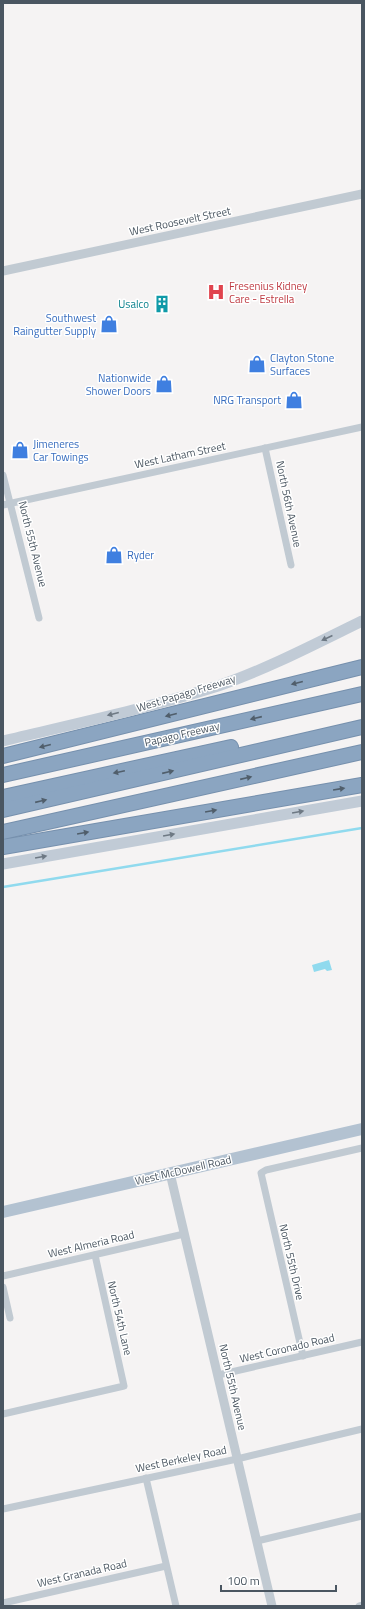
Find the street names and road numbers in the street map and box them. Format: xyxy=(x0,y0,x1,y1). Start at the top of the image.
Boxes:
street label: West Roosevelt Street xyxy=(128,202,232,240)
street label: West Latham Street xyxy=(133,438,227,472)
street label: North 56th Avenue xyxy=(272,459,306,549)
street label: North 55th Avenue xyxy=(15,499,52,589)
street label: West Papago Freeway xyxy=(134,670,238,716)
street label: Papago Freeway xyxy=(143,717,222,750)
street label: West McDowell Road xyxy=(133,1151,233,1189)
street label: North 55th Drive xyxy=(275,1222,309,1302)
street label: West Almeria Road xyxy=(46,1226,136,1262)
street label: North 54th Lane xyxy=(104,1279,136,1357)
street label: West Coronado Road xyxy=(238,1329,336,1367)
street label: North 55th Avenue xyxy=(215,1342,251,1432)
street label: West Berkeley Road xyxy=(134,1441,228,1476)
street label: West Granada Road xyxy=(36,1555,129,1591)

